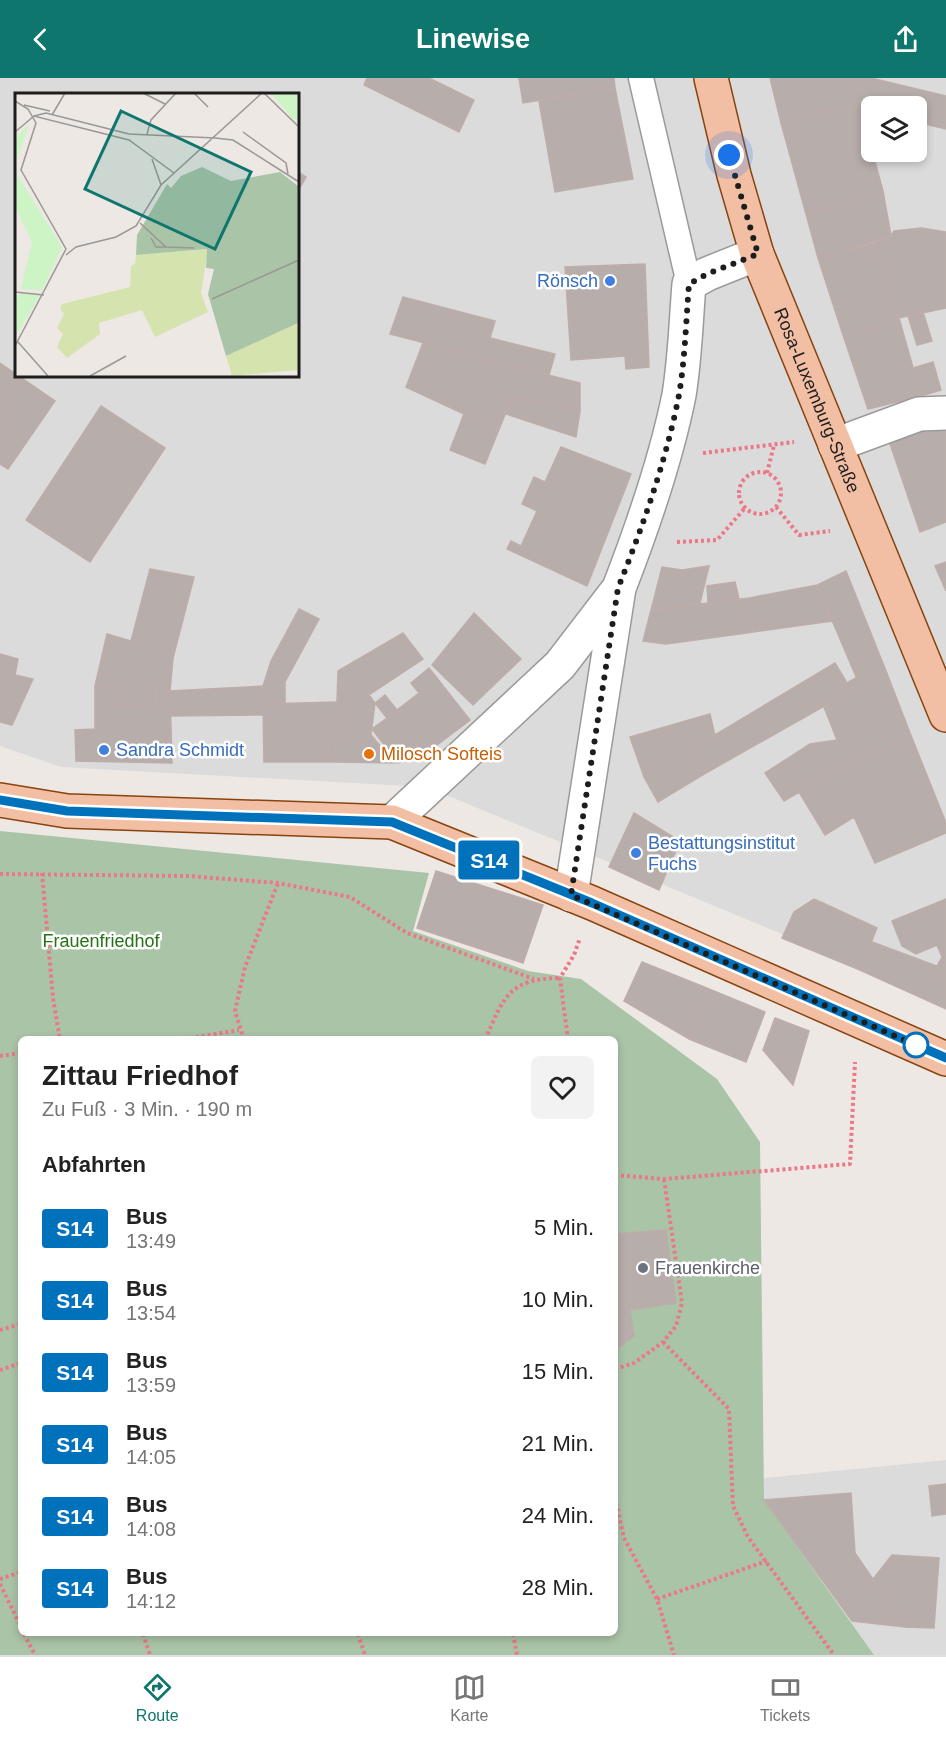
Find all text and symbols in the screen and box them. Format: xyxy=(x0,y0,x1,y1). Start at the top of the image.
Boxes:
icon: back xyxy=(24,23,57,56)
icon: share xyxy=(889,23,922,56)
text: Linewise xyxy=(416,24,530,54)
inset map xyxy=(15,93,298,376)
map controls xyxy=(861,96,927,162)
button: layers xyxy=(861,96,927,162)
your location xyxy=(714,140,744,170)
place label: Rönsch xyxy=(537,271,598,291)
marker: Rönsch xyxy=(603,274,617,288)
street label: Rosa-Luxemburg-Straße xyxy=(770,305,864,496)
place label: Sandra Schmidt xyxy=(116,740,244,760)
marker: Sandra Schmidt xyxy=(97,743,111,757)
place label: Milosch Softeis xyxy=(381,744,502,764)
marker: Milosch Softeis xyxy=(362,747,376,761)
place label: Bestattungsinstitut Fuchs xyxy=(648,833,795,874)
line badge: S14 xyxy=(454,840,524,880)
marker: Bestattungsinstitut Fuchs xyxy=(629,846,643,860)
text: S14 xyxy=(470,849,508,872)
park label: Frauenfriedhof xyxy=(42,931,161,951)
unlabelled marker xyxy=(903,1032,929,1058)
button: heart xyxy=(531,1056,594,1119)
text: Zittau Friedhof xyxy=(42,1060,238,1091)
text: Zu Fuß · 3 Min. · 190 m xyxy=(42,1098,252,1120)
text: Abfahrten xyxy=(42,1152,146,1177)
text: Bus xyxy=(126,1204,168,1229)
text: 5 Min. xyxy=(534,1215,594,1240)
text: S14 xyxy=(56,1217,94,1240)
text: 13:49 xyxy=(126,1230,176,1252)
place label: Frauenkirche xyxy=(655,1258,760,1278)
marker: Frauenkirche xyxy=(636,1261,650,1275)
text: Bus xyxy=(126,1276,168,1301)
text: 10 Min. xyxy=(522,1287,594,1312)
text: S14 xyxy=(56,1289,94,1312)
text: 13:54 xyxy=(126,1302,176,1324)
text: Bus xyxy=(126,1348,168,1373)
text: 15 Min. xyxy=(522,1359,594,1384)
text: S14 xyxy=(56,1361,94,1384)
text: 13:59 xyxy=(126,1374,176,1396)
text: Bus xyxy=(126,1420,168,1445)
text: 21 Min. xyxy=(522,1431,594,1456)
text: S14 xyxy=(56,1433,94,1456)
text: 14:05 xyxy=(126,1446,176,1468)
text: Bus xyxy=(126,1492,168,1517)
text: 24 Min. xyxy=(522,1503,594,1528)
text: S14 xyxy=(56,1505,94,1528)
text: 14:08 xyxy=(126,1518,176,1540)
text: Bus xyxy=(126,1564,168,1589)
text: 28 Min. xyxy=(522,1575,594,1600)
text: S14 xyxy=(56,1577,94,1600)
text: 14:12 xyxy=(126,1590,176,1612)
tab: Route xyxy=(136,1671,179,1725)
tab: Karte xyxy=(450,1671,488,1725)
tab: Tickets xyxy=(760,1671,810,1725)

